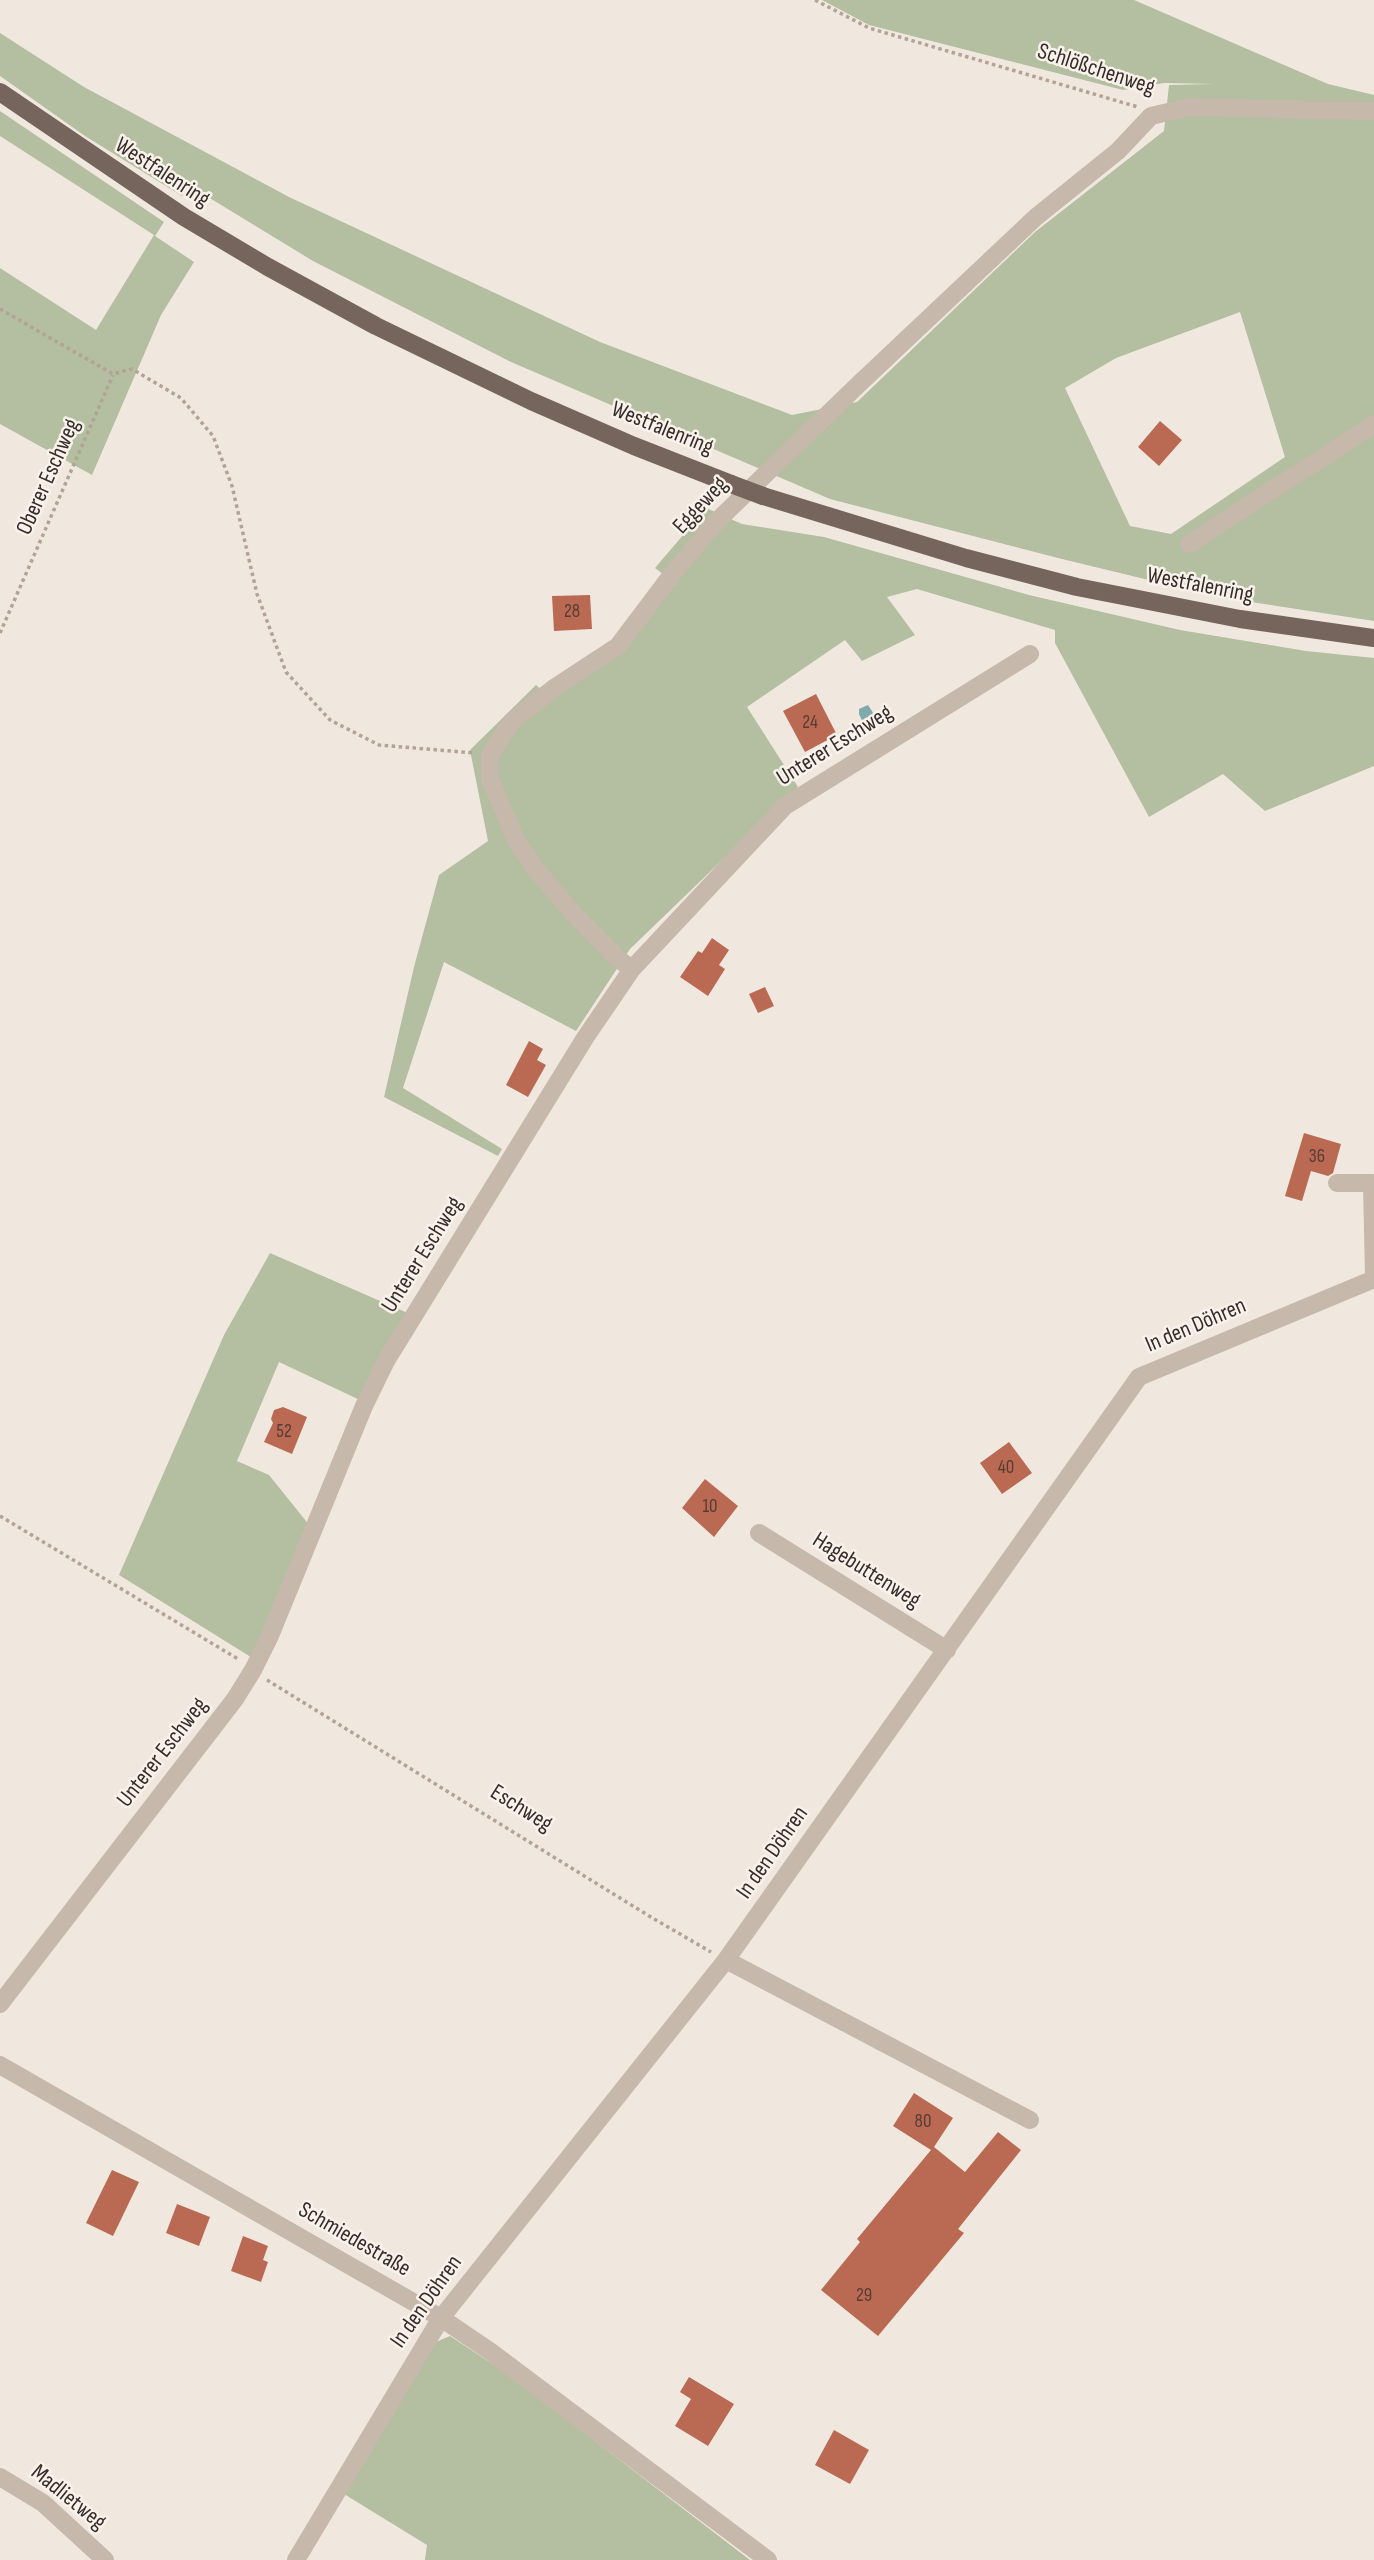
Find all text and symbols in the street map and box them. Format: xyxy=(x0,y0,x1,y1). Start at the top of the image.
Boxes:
street label: Schlößchenweg xyxy=(1034,38,1158,102)
street label: Westfalenring xyxy=(109,132,215,214)
street label: Westfalenring xyxy=(607,396,717,462)
street label: Oberer Eschweg xyxy=(11,415,87,539)
street label: Eggeweg xyxy=(668,472,734,540)
street label: Westfalenring xyxy=(1145,562,1255,610)
house number: 28 xyxy=(564,601,580,623)
street label: Unterer Eschweg xyxy=(772,700,898,792)
house number: 24 xyxy=(802,712,818,734)
house number: 36 xyxy=(1309,1146,1325,1168)
street label: Unterer Eschweg xyxy=(377,1192,469,1318)
street label: In den Döhren xyxy=(1142,1292,1250,1360)
house number: 52 xyxy=(276,1421,292,1443)
house number: 40 xyxy=(998,1457,1014,1479)
house number: 10 xyxy=(702,1496,718,1518)
street label: Hagebuttenweg xyxy=(807,1527,925,1615)
street label: Unterer Eschweg xyxy=(112,1693,214,1813)
street label: Eschweg xyxy=(485,1779,557,1839)
street label: In den Döhren xyxy=(731,1801,815,1905)
house number: 80 xyxy=(915,2111,931,2133)
street label: Schmiedestraße xyxy=(293,2197,415,2283)
street label: In den Döhren xyxy=(385,2250,469,2354)
house number: 29 xyxy=(856,2285,872,2307)
street label: Madlietweg xyxy=(25,2459,111,2537)

